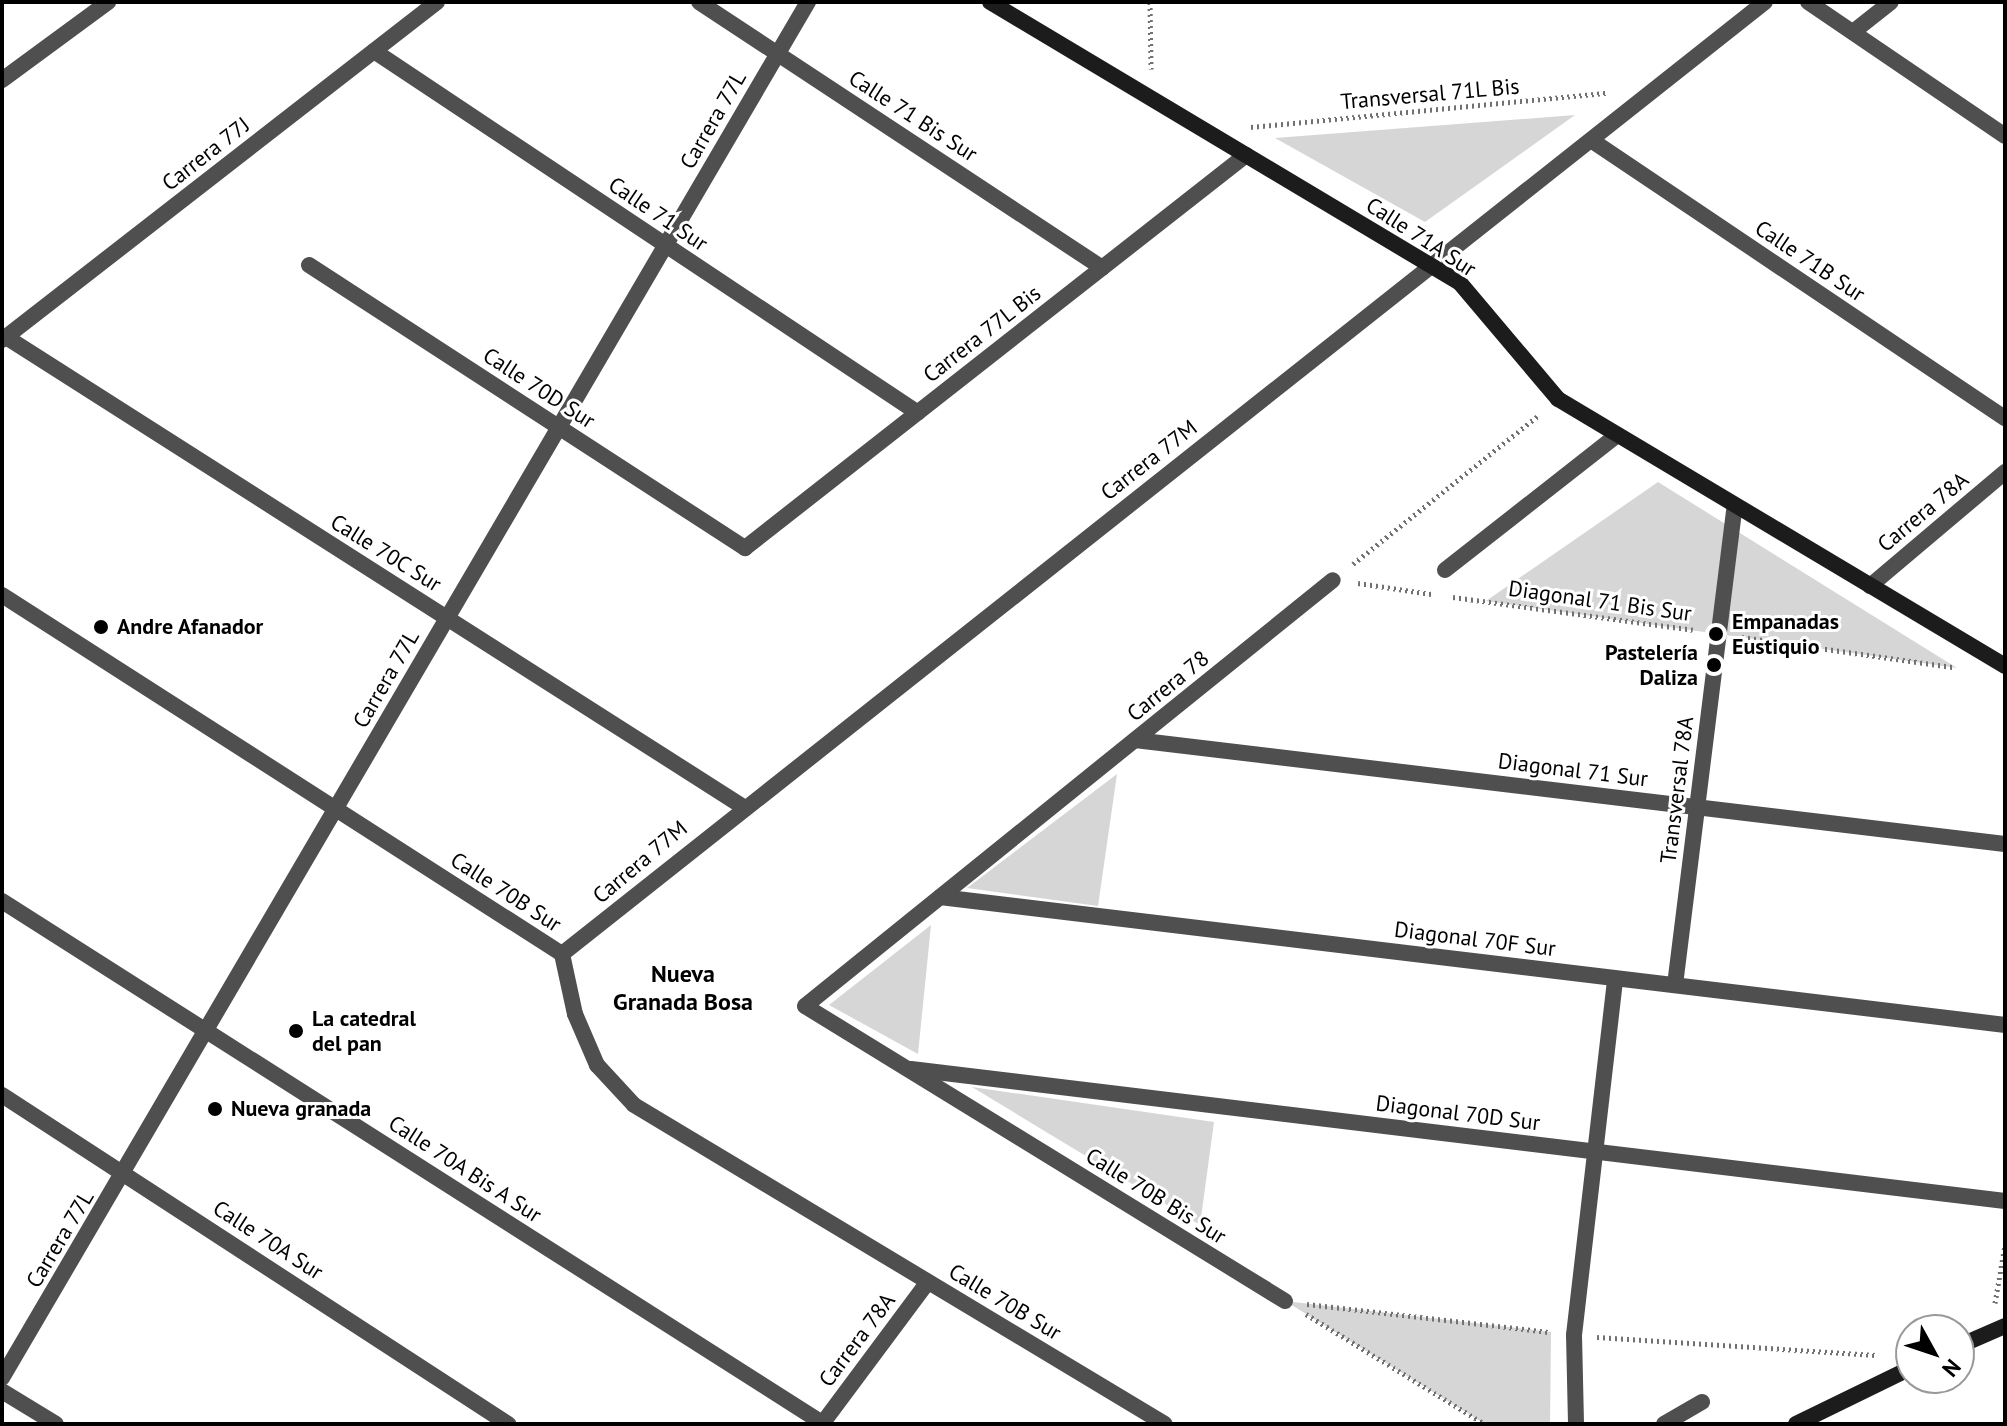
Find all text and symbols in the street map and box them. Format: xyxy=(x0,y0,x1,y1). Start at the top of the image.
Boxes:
street label: Calle 71 Bis Sur xyxy=(844,65,982,167)
street label: Carrera 77L xyxy=(674,66,752,174)
street label: Transversal 71L Bis xyxy=(1339,73,1521,115)
street label: Carrera 77J xyxy=(157,112,255,196)
street label: Calle 71 Sur xyxy=(603,171,713,257)
street label: Calle 71A Sur xyxy=(1361,191,1481,283)
street label: Calle 71B Sur xyxy=(1750,215,1870,307)
street label: Carrera 77L Bis xyxy=(918,280,1046,388)
street label: Calle 70D Sur xyxy=(478,342,600,434)
street label: Carrera 77M xyxy=(1096,414,1202,506)
street label: Carrera 78A xyxy=(1872,466,1974,558)
street label: Calle 70C Sur xyxy=(325,508,447,598)
street label: Diagonal 71 Bis Sur xyxy=(1507,575,1693,627)
place label: Empanadas Eustiquio xyxy=(1732,608,1839,660)
place label: Andre Afanador xyxy=(117,614,264,640)
marker: Andre Afanador xyxy=(92,618,110,636)
street label: Carrera 77L xyxy=(347,625,425,733)
marker: Empanadas Eustiquio xyxy=(1707,625,1725,643)
place label: Pastelería Daliza xyxy=(1605,639,1698,690)
street label: Carrera 78 xyxy=(1122,645,1214,727)
marker: Pastelería Daliza xyxy=(1705,656,1723,674)
street label: Transversal 78A xyxy=(1655,715,1699,865)
street label: Diagonal 71 Sur xyxy=(1496,748,1650,792)
street label: Carrera 77M xyxy=(588,815,692,909)
street label: Calle 70B Sur xyxy=(446,846,566,938)
street label: Diagonal 70F Sur xyxy=(1393,916,1557,962)
district label: Nueva Granada Bosa xyxy=(613,960,753,1016)
place label: La catedral del pan xyxy=(312,1005,416,1056)
marker: La catedral del pan xyxy=(287,1022,305,1040)
street label: Diagonal 70D Sur xyxy=(1374,1090,1542,1136)
place label: Nueva granada xyxy=(231,1096,371,1122)
marker: Nueva granada xyxy=(206,1100,224,1118)
street label: Calle 70A Bis A Sur xyxy=(383,1109,547,1229)
street label: Calle 70B Bis Sur xyxy=(1081,1142,1231,1250)
street label: Carrera 77L xyxy=(21,1186,99,1292)
street label: Calle 70A Sur xyxy=(208,1194,328,1286)
street label: Calle 70B Sur xyxy=(944,1258,1066,1346)
street label: Carrera 78A xyxy=(813,1288,901,1392)
north arrow xyxy=(1895,1314,1975,1394)
text: N xyxy=(1936,1354,1967,1383)

